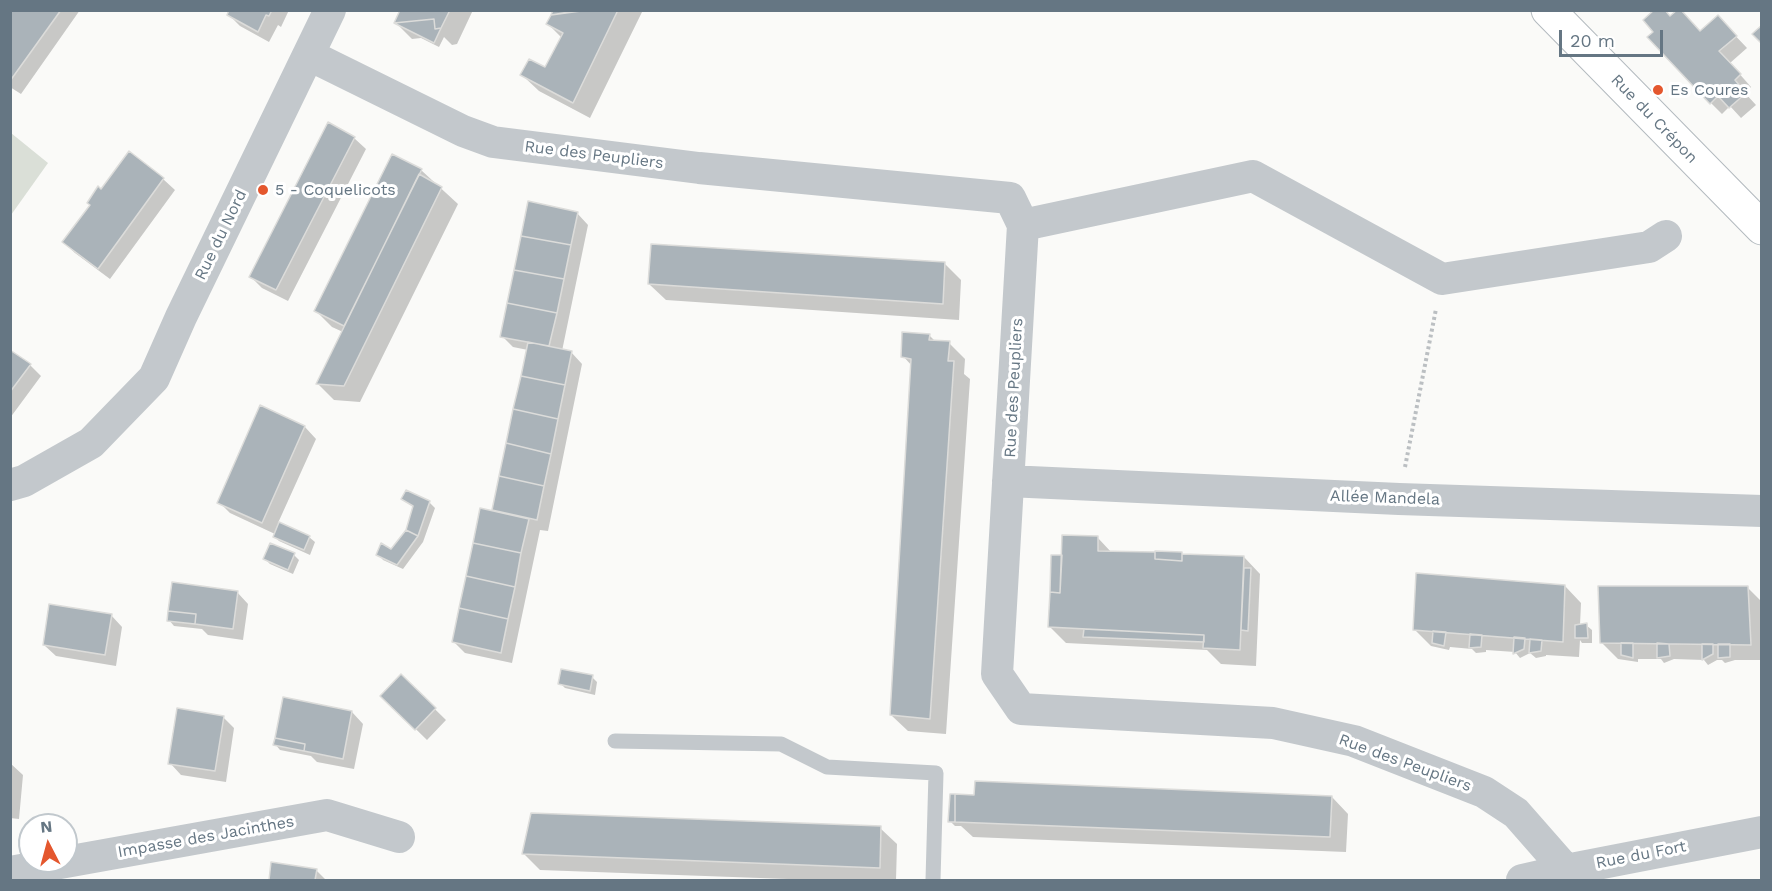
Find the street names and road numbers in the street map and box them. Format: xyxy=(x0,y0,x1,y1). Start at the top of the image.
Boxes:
street label: Rue du Crépon xyxy=(1607,70,1701,168)
street label: Rue des Peupliers xyxy=(523,137,665,173)
street label: Rue du Nord xyxy=(191,187,251,283)
street label: Rue des Peupliers xyxy=(1001,318,1027,458)
street label: Allée Mandela xyxy=(1330,486,1440,510)
street label: Rue des Peupliers xyxy=(1336,730,1474,796)
street label: Impasse des Jacinthes xyxy=(116,812,296,862)
street label: Rue du Fort xyxy=(1594,837,1688,873)

